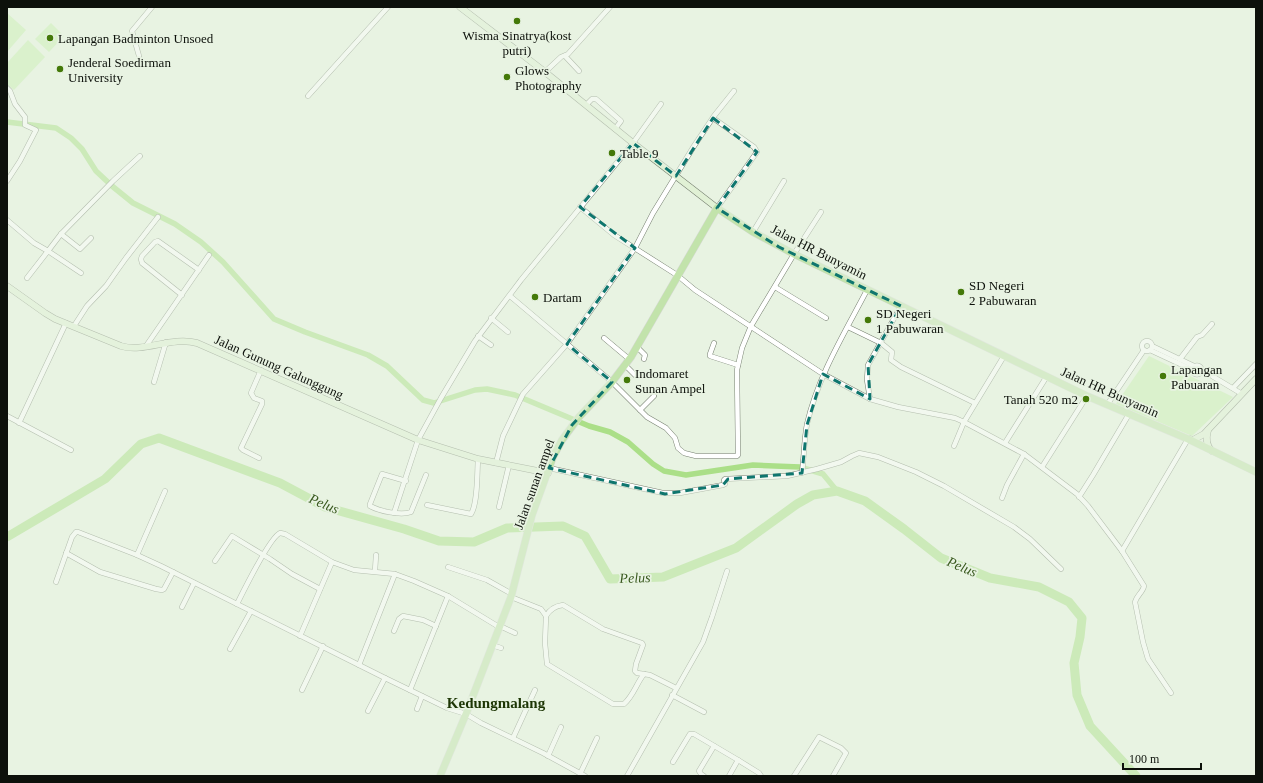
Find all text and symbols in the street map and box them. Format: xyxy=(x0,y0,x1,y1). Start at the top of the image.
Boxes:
marker: Wisma Sinatrya(kost putri) xyxy=(512,16,522,26)
place label: Wisma Sinatrya(kost putri) xyxy=(463,28,572,58)
place label: Lapangan Badminton Unsoed xyxy=(58,31,214,46)
marker: Lapangan Badminton Unsoed xyxy=(45,33,55,43)
place label: Jenderal Soedirman University xyxy=(68,55,171,85)
place label: Glows Photography xyxy=(515,63,582,93)
marker: Jenderal Soedirman University xyxy=(55,64,65,74)
marker: Glows Photography xyxy=(502,72,512,82)
place label: Table 9 xyxy=(620,146,658,161)
marker: Table 9 xyxy=(607,148,617,158)
street label: Jalan HR Bunyamin xyxy=(769,221,870,283)
place label: SD Negeri 2 Pabuwaran xyxy=(969,278,1037,308)
marker: SD Negeri 2 Pabuwaran xyxy=(956,287,966,297)
place label: Dartam xyxy=(543,290,582,305)
marker: Dartam xyxy=(530,292,540,302)
place label: SD Negeri 1 Pabuwaran xyxy=(876,306,944,336)
marker: SD Negeri 1 Pabuwaran xyxy=(863,315,873,325)
street label: Jalan Gunung Galunggung xyxy=(212,332,346,402)
place label: Lapangan Pabuaran xyxy=(1171,362,1223,392)
street label: Jalan HR Bunyamin xyxy=(1059,364,1162,420)
place label: Indomaret Sunan Ampel xyxy=(635,366,706,396)
marker: Lapangan Pabuaran xyxy=(1158,371,1168,381)
marker: Indomaret Sunan Ampel xyxy=(622,375,632,385)
place label: Tanah 520 m2 xyxy=(1004,392,1078,407)
marker: Tanah 520 m2 xyxy=(1081,394,1091,404)
street label: Jalan sunan ampel xyxy=(511,436,557,531)
water label: Pelus xyxy=(306,491,342,517)
water label: Pelus xyxy=(944,554,980,580)
water label: Pelus xyxy=(618,570,651,586)
district label: Kedungmalang xyxy=(447,695,546,711)
scale bar xyxy=(1123,745,1201,771)
text: 100 m xyxy=(1129,752,1160,766)

